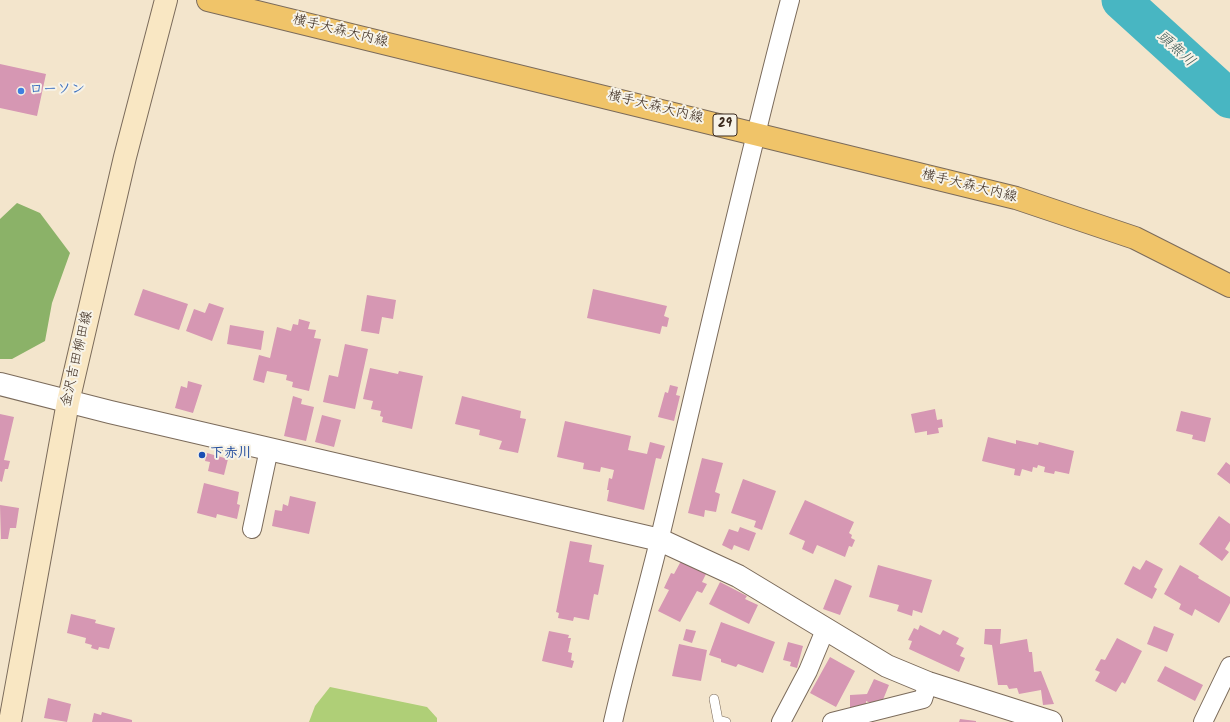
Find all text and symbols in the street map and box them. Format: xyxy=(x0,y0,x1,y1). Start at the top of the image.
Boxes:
street label: 横手大森大内線 xyxy=(290,12,390,52)
water label: 頭無川 xyxy=(1152,28,1198,72)
place label: ローソン xyxy=(29,83,85,99)
marker: ローソン xyxy=(16,86,26,96)
street label: 横手大森大内線 xyxy=(605,88,705,128)
road number: 29 xyxy=(713,114,737,136)
street label: 横手大森大内線 xyxy=(919,167,1019,207)
street label: 金沢吉田柳田線 xyxy=(59,309,97,409)
place label: 下赤川 xyxy=(210,447,252,463)
marker: 下赤川 xyxy=(197,450,207,460)

